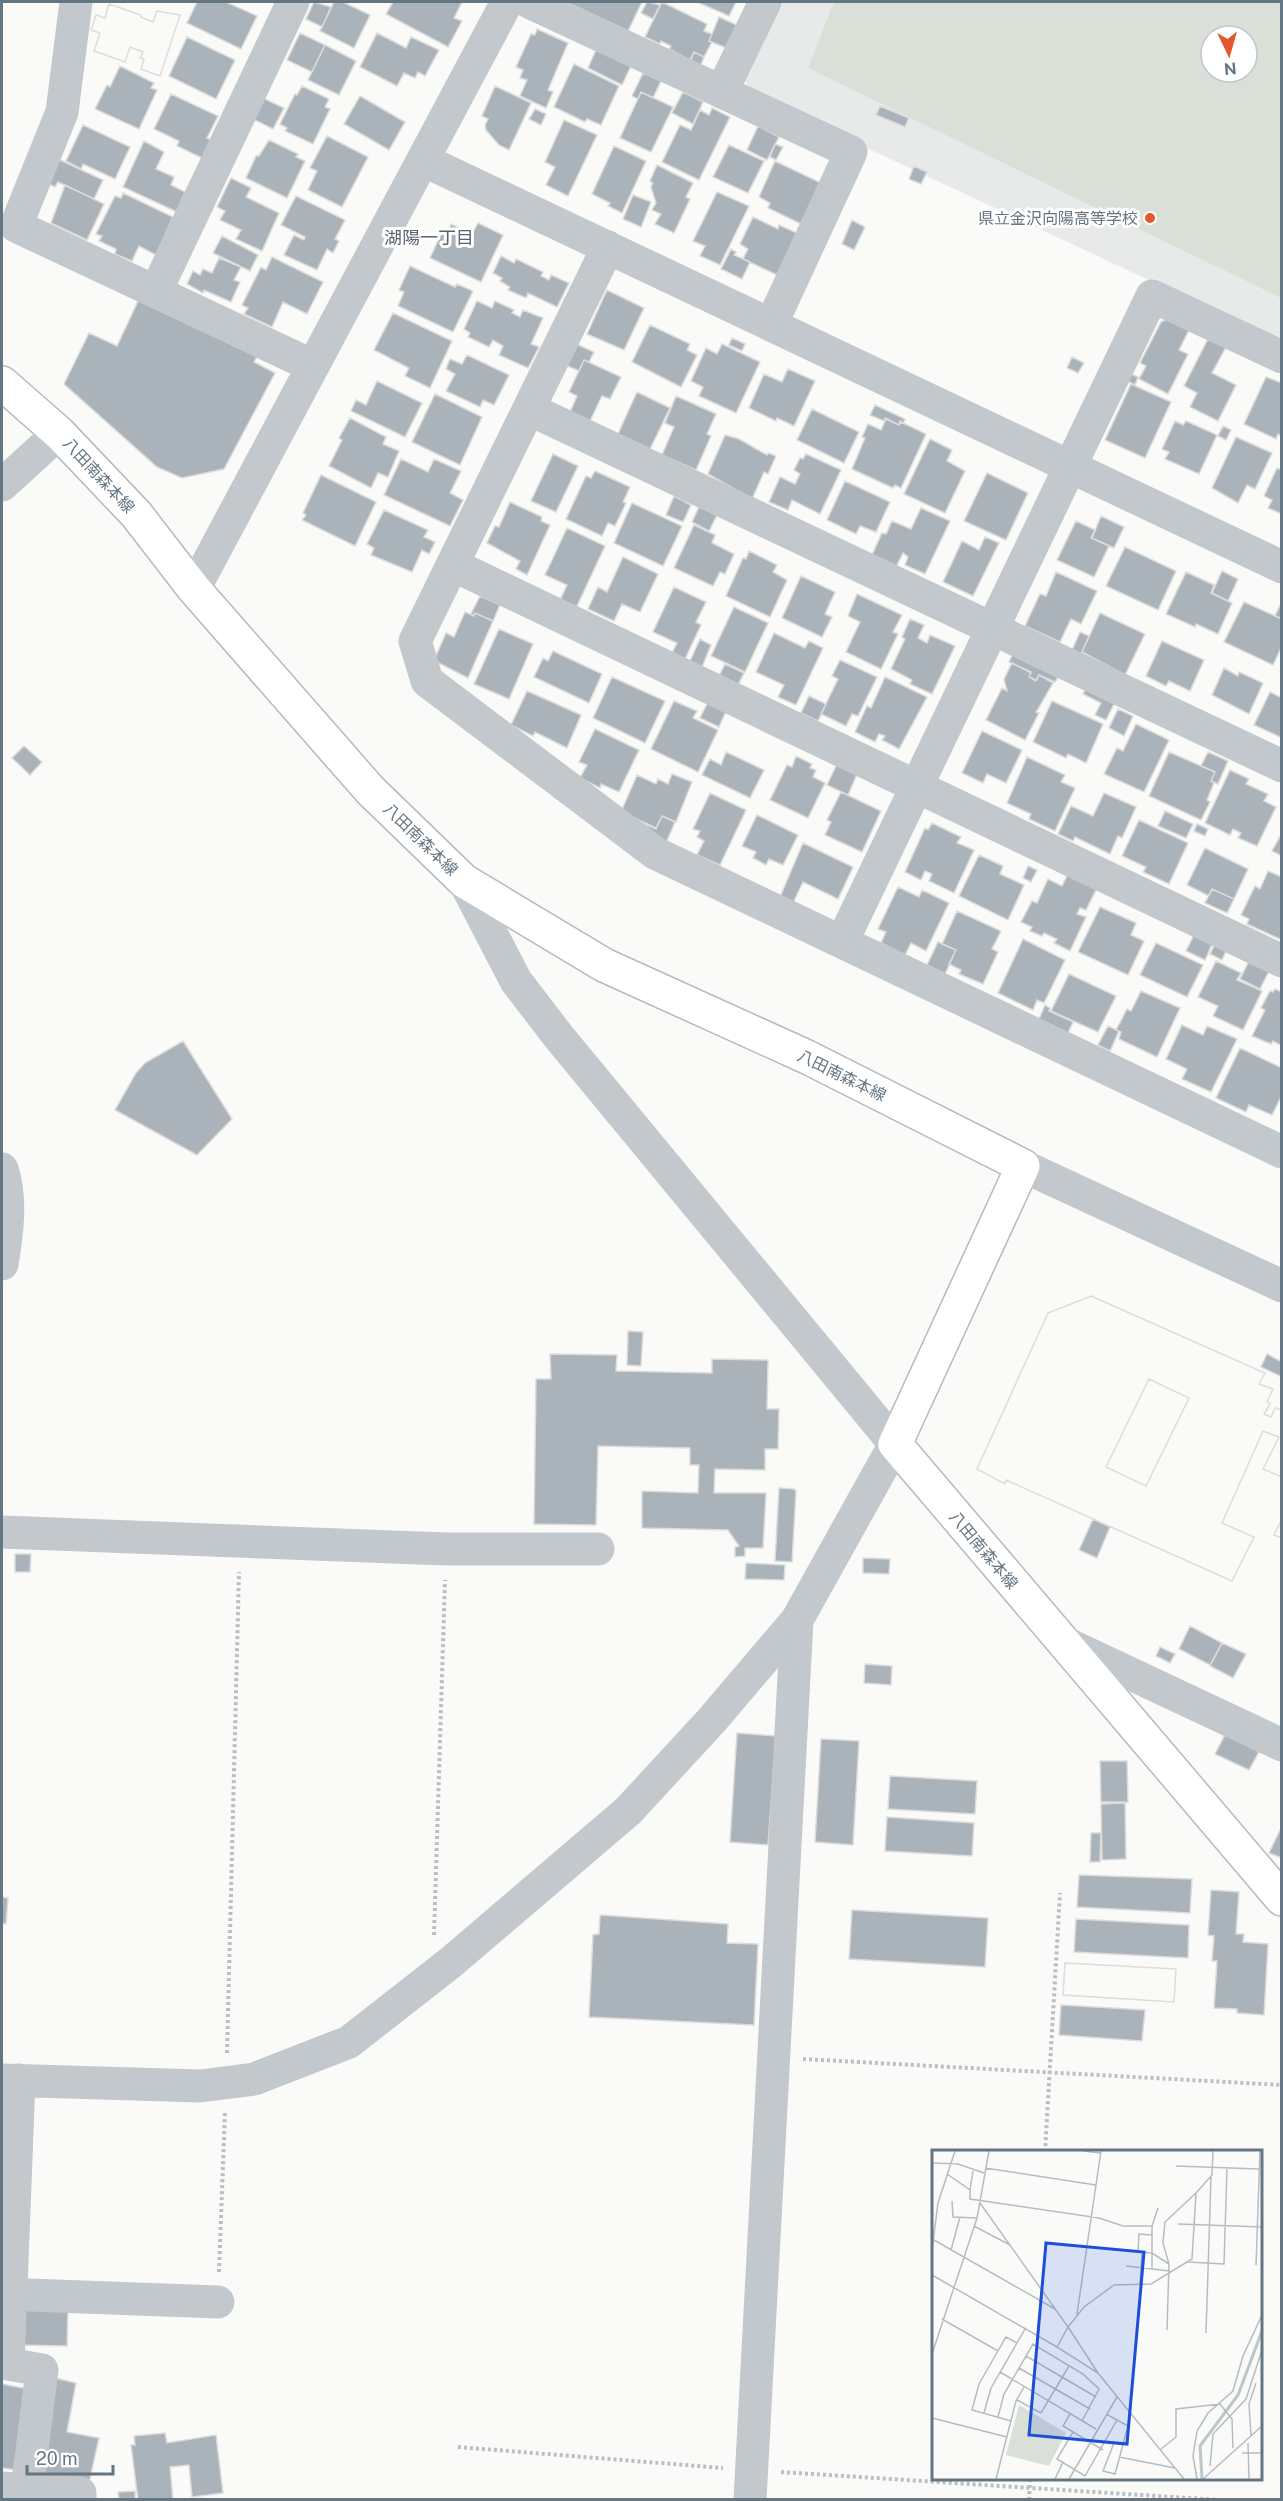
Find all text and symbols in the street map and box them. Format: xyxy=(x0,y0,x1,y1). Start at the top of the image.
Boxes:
north arrow xyxy=(1199,24,1259,84)
text: N xyxy=(1223,58,1237,78)
place label: 県立金沢向陽高等学校 xyxy=(978,209,1138,228)
marker: 県立金沢向陽高等学校 xyxy=(1143,211,1157,225)
district label: 湖陽一丁目 xyxy=(384,227,474,248)
street label: 八田南森本線 xyxy=(59,434,138,517)
street label: 八田南森本線 xyxy=(380,799,462,880)
street label: 八田南森本線 xyxy=(794,1046,889,1105)
street label: 八田南森本線 xyxy=(945,1507,1022,1593)
inset map xyxy=(932,2150,1262,2480)
scale bar xyxy=(27,2438,112,2476)
text: 20 m xyxy=(36,2448,78,2469)

